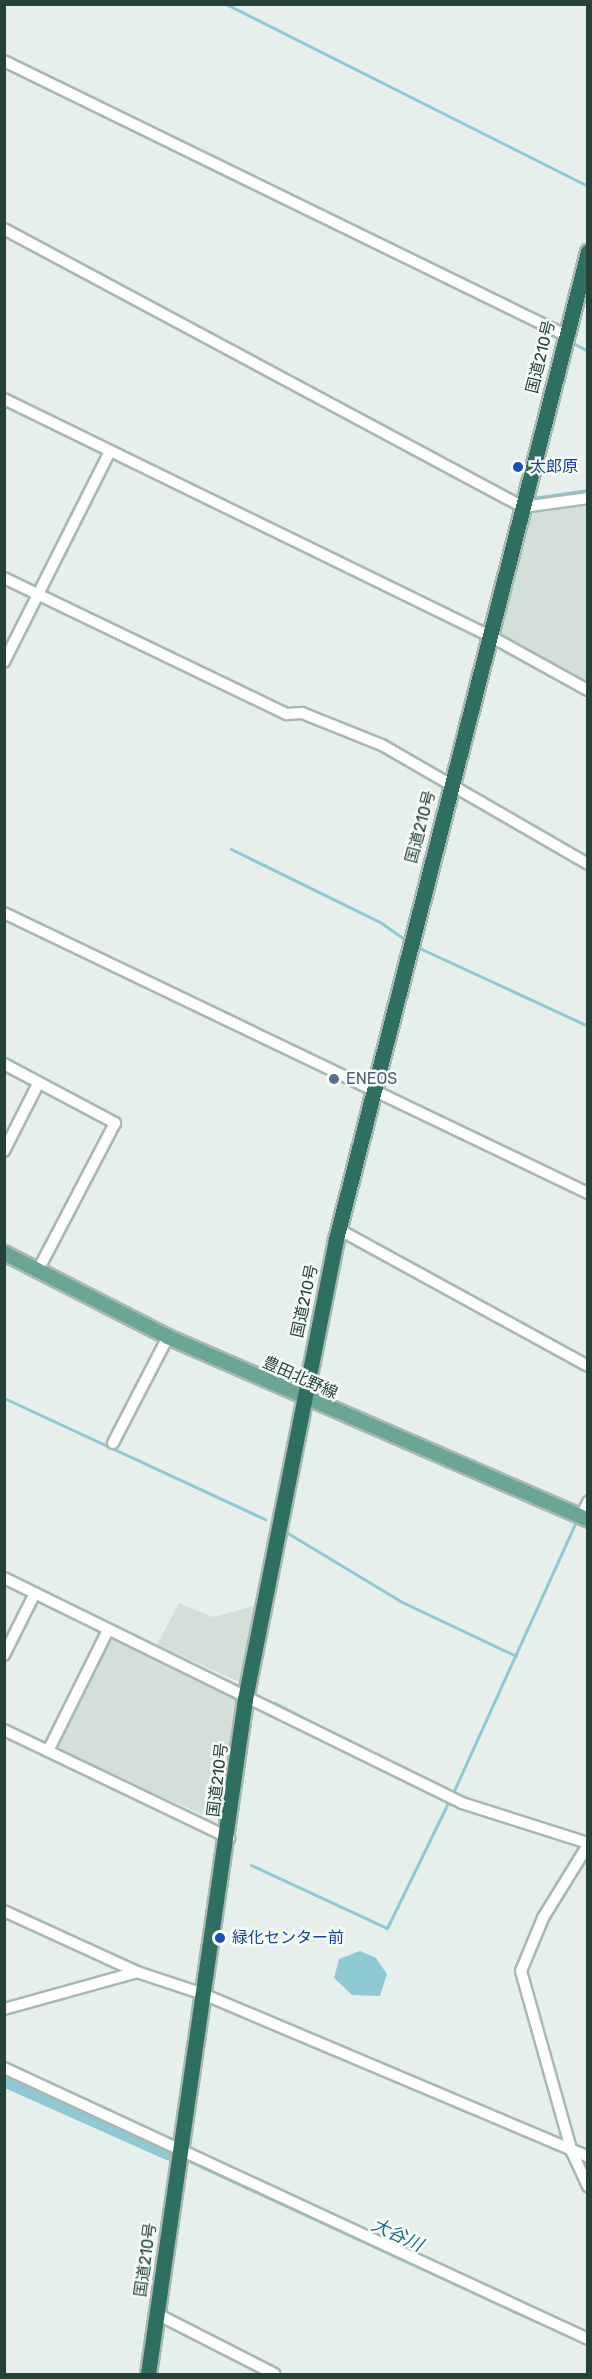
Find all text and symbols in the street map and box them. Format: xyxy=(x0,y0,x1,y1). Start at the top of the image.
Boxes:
street label: 国道210号 xyxy=(523,319,559,395)
place label: 太郎原 xyxy=(530,457,578,477)
marker: 太郎原 xyxy=(511,460,525,474)
street label: 国道210号 xyxy=(402,789,440,865)
place label: ENEOS xyxy=(346,1069,397,1089)
marker: ENEOS xyxy=(327,1072,341,1086)
street label: 国道210号 xyxy=(288,1263,322,1339)
street label: 豊田北野線 xyxy=(260,1353,340,1403)
street label: 国道210号 xyxy=(204,1742,232,1818)
place label: 緑化センター前 xyxy=(232,1928,344,1948)
marker: 緑化センター前 xyxy=(213,1931,227,1945)
water label: 大谷川 xyxy=(368,2214,426,2256)
street label: 国道210号 xyxy=(131,2222,161,2298)

